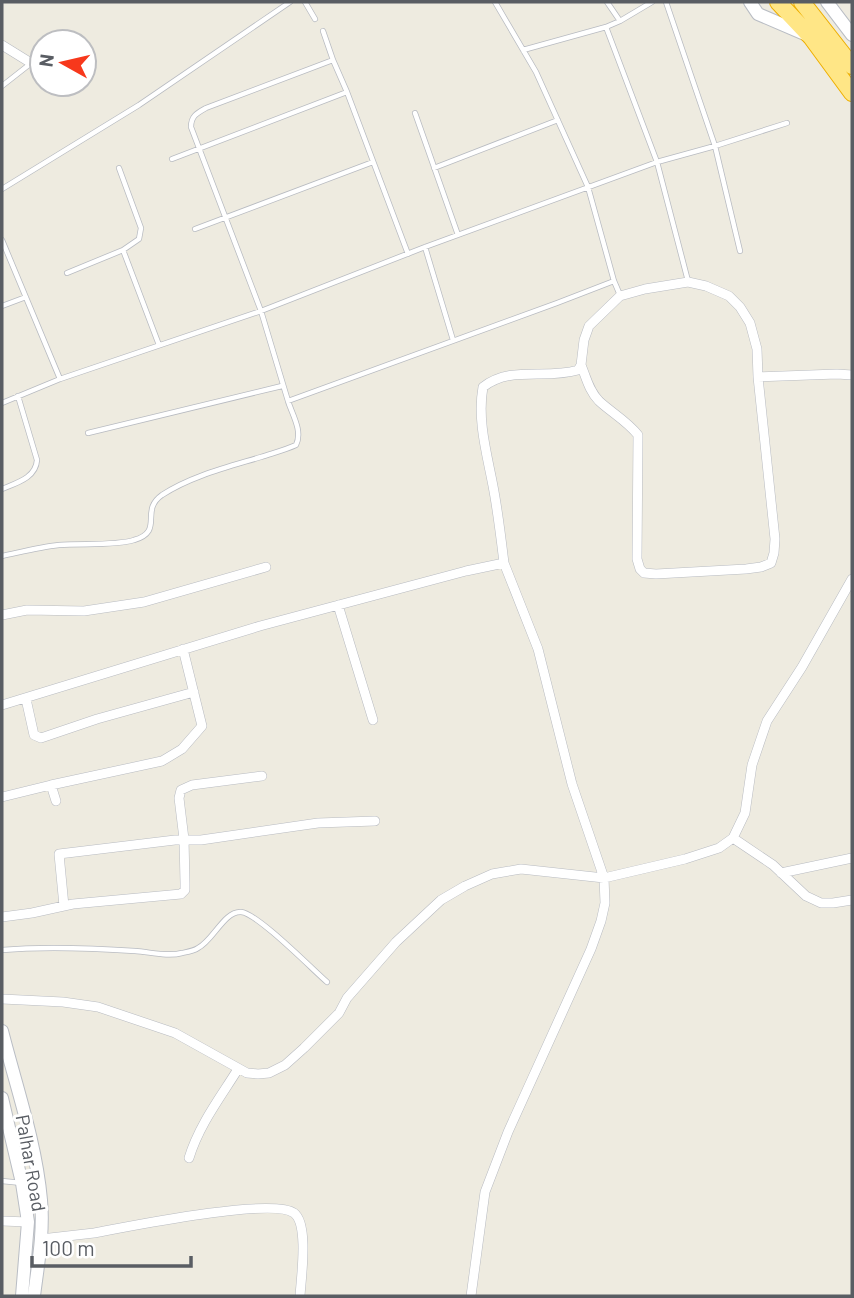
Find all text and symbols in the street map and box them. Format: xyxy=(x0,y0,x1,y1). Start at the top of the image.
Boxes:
north arrow xyxy=(28,28,98,98)
text: N xyxy=(33,53,58,68)
street label: Palhar Road xyxy=(12,1113,51,1213)
scale bar xyxy=(32,1224,191,1268)
text: 100 m xyxy=(42,1235,95,1260)

